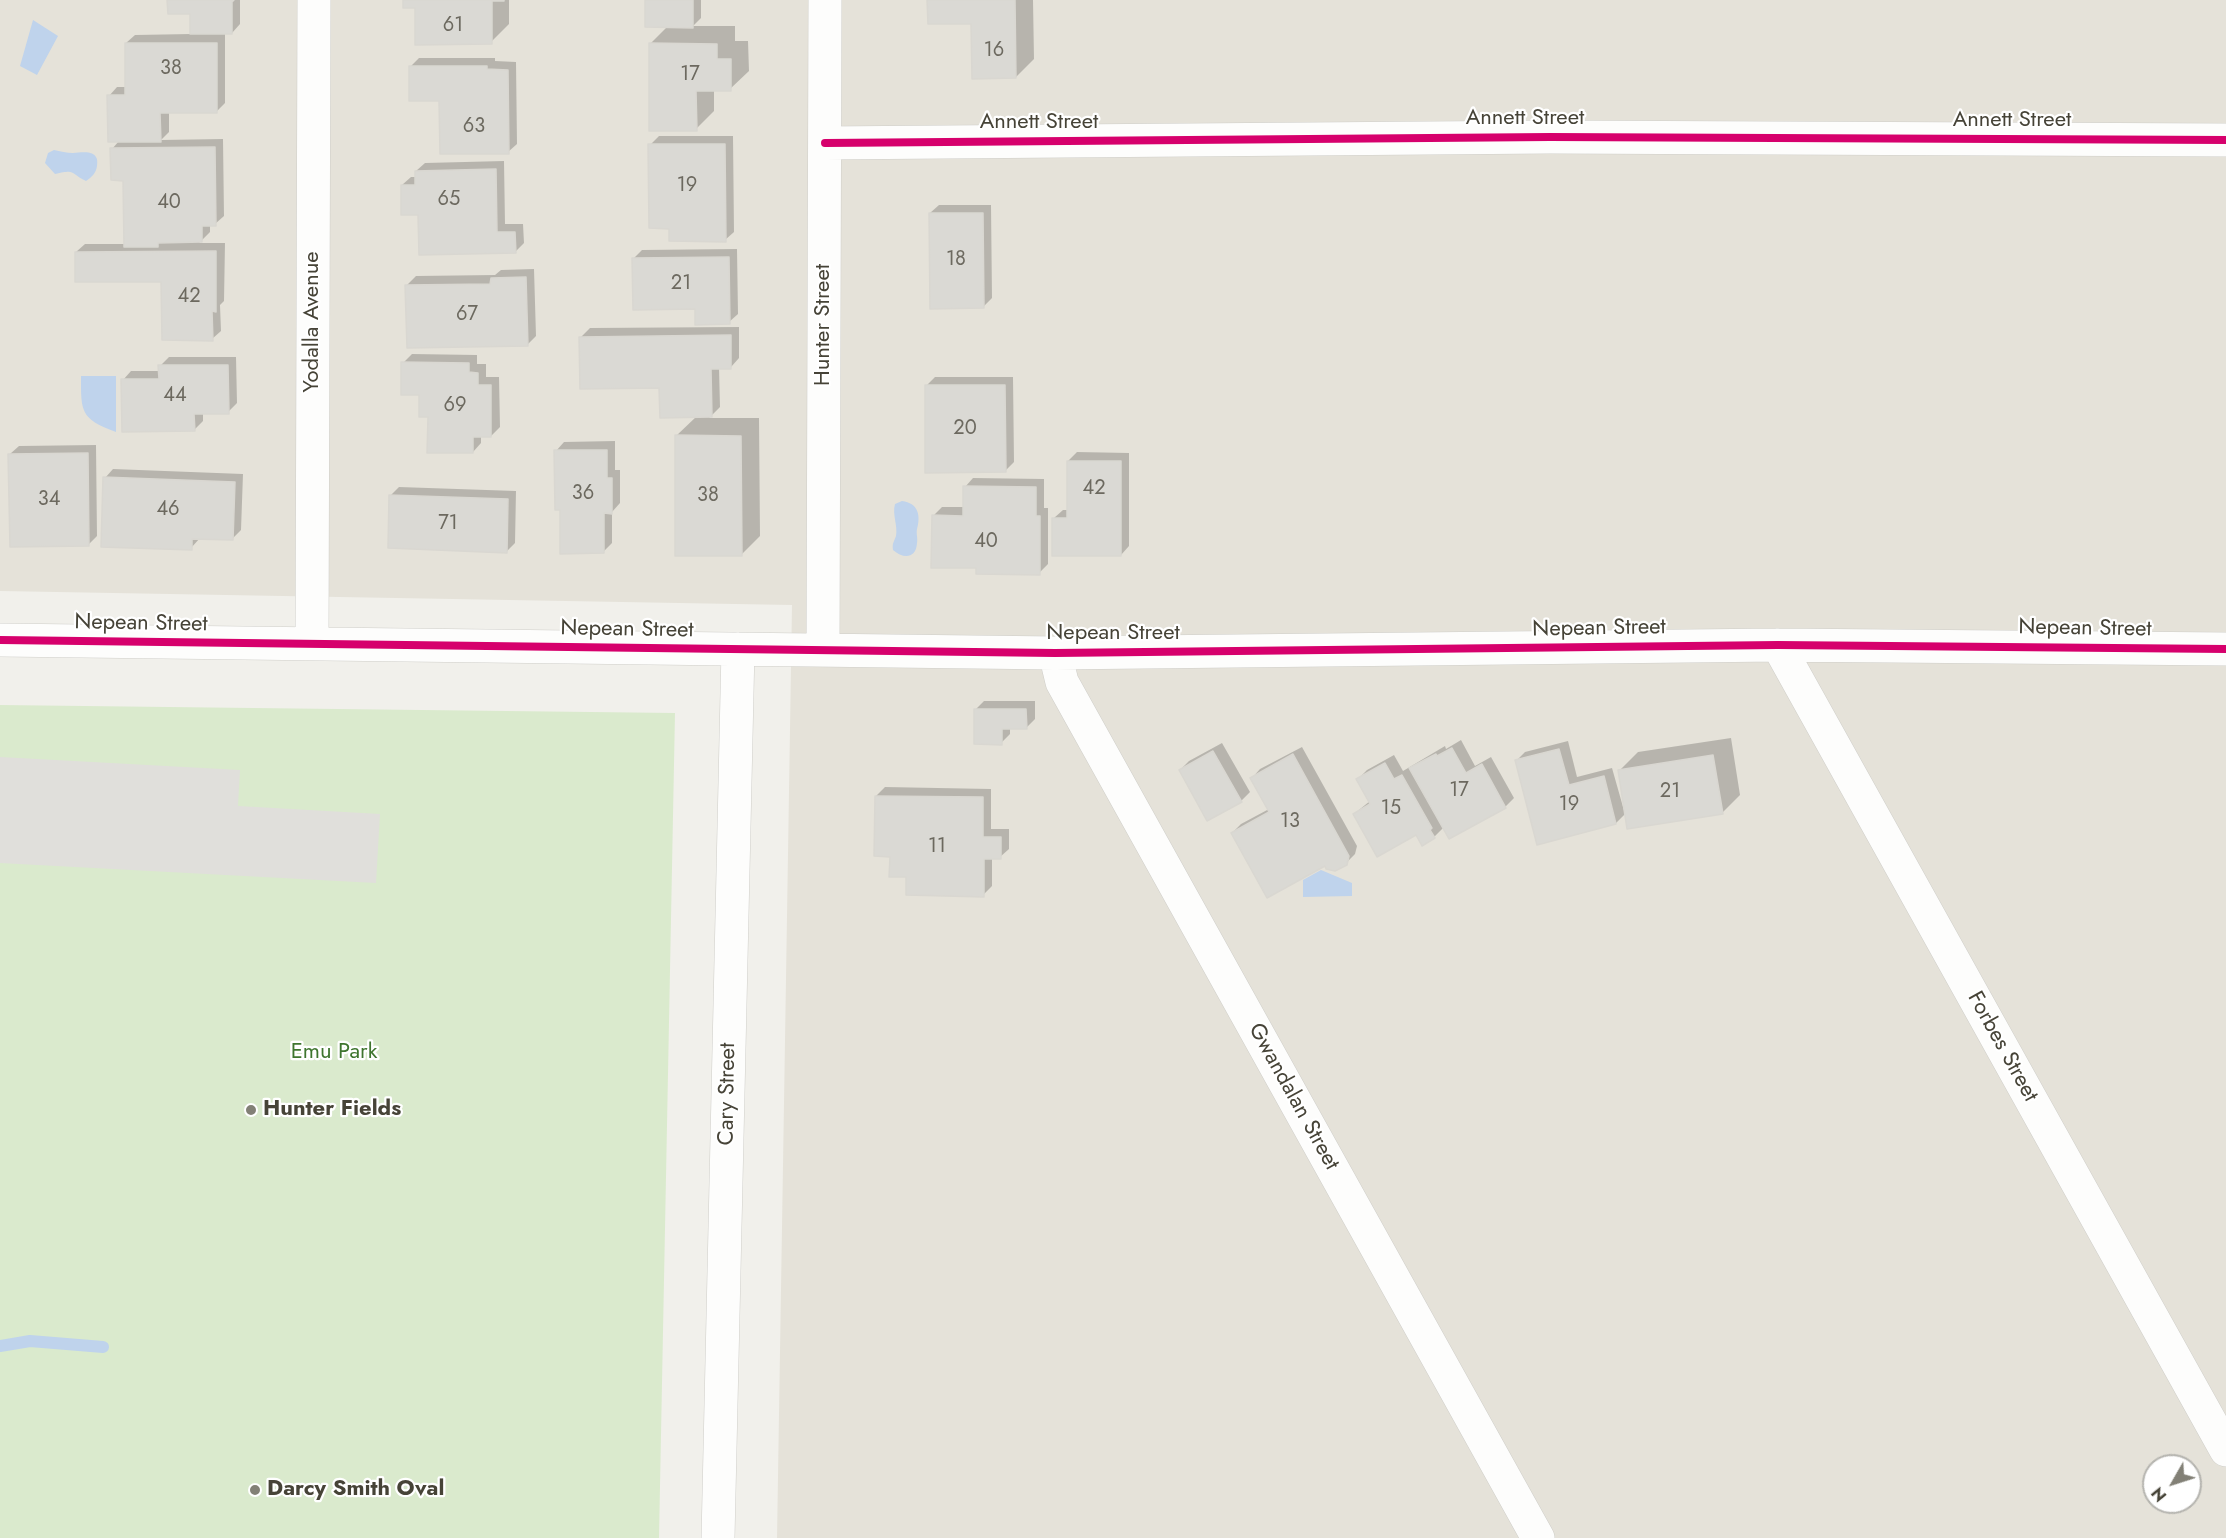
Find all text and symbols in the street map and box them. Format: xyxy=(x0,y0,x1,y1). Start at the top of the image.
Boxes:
house number: 61 xyxy=(443,14,463,38)
house number: 16 xyxy=(984,39,1004,63)
house number: 38 xyxy=(160,57,182,81)
house number: 17 xyxy=(680,63,700,87)
street label: Annett Street xyxy=(1466,106,1584,132)
street label: Annett Street xyxy=(1953,108,2071,134)
street label: Annett Street xyxy=(980,110,1098,136)
house number: 63 xyxy=(463,115,485,139)
house number: 19 xyxy=(677,174,697,198)
house number: 65 xyxy=(438,188,460,212)
house number: 40 xyxy=(157,191,181,215)
house number: 18 xyxy=(946,248,966,272)
street label: Yodalla Avenue xyxy=(300,251,326,393)
street label: Hunter Street xyxy=(811,264,837,386)
house number: 21 xyxy=(671,272,691,296)
house number: 42 xyxy=(177,285,201,309)
house number: 67 xyxy=(456,303,478,327)
house number: 44 xyxy=(163,384,187,408)
house number: 69 xyxy=(443,394,467,418)
house number: 20 xyxy=(953,417,977,441)
house number: 42 xyxy=(1082,477,1106,501)
house number: 36 xyxy=(572,482,594,506)
house number: 38 xyxy=(697,484,719,508)
house number: 34 xyxy=(38,488,60,512)
house number: 46 xyxy=(156,498,180,522)
house number: 71 xyxy=(438,512,458,536)
house number: 40 xyxy=(974,530,998,554)
street label: Nepean Street xyxy=(74,610,208,638)
street label: Nepean Street xyxy=(1532,615,1666,643)
street label: Nepean Street xyxy=(2018,615,2152,643)
street label: Nepean Street xyxy=(560,616,694,644)
street label: Nepean Street xyxy=(1046,621,1180,647)
house number: 17 xyxy=(1449,779,1469,803)
house number: 21 xyxy=(1660,780,1680,804)
house number: 19 xyxy=(1559,793,1579,817)
house number: 15 xyxy=(1381,797,1401,821)
house number: 13 xyxy=(1280,810,1300,834)
house number: 11 xyxy=(928,835,946,859)
street label: Forbes Street xyxy=(1961,987,2043,1107)
street label: Gwandalan Street xyxy=(1242,1019,1344,1175)
park label: Emu Park xyxy=(291,1040,377,1066)
street label: Cary Street xyxy=(714,1042,742,1146)
place label: Hunter Fields xyxy=(263,1097,401,1123)
marker: Hunter Fields xyxy=(244,1103,258,1117)
north arrow xyxy=(2142,1454,2202,1514)
place label: Darcy Smith Oval xyxy=(267,1477,444,1503)
text: N xyxy=(2146,1482,2172,1507)
marker: Darcy Smith Oval xyxy=(248,1483,262,1497)

